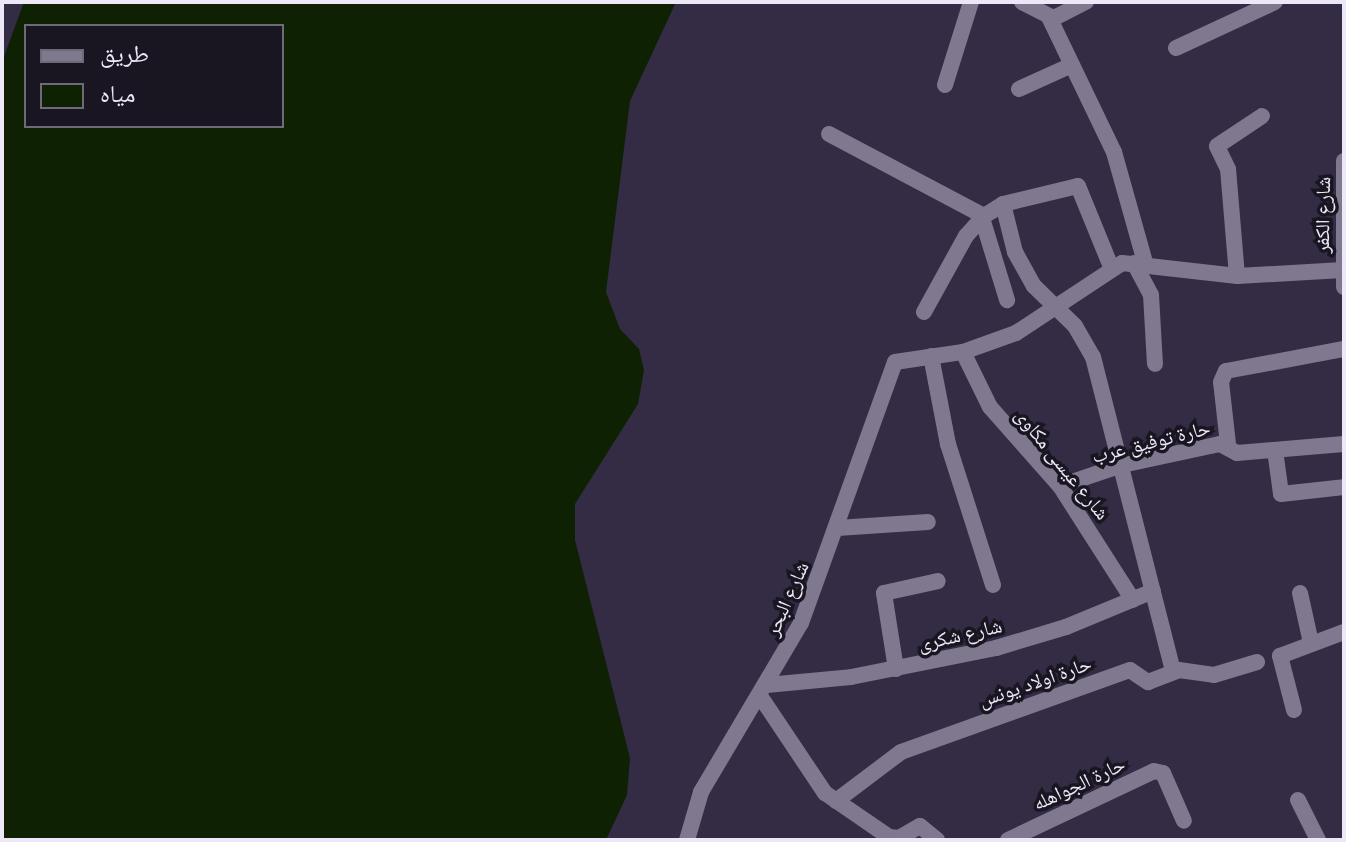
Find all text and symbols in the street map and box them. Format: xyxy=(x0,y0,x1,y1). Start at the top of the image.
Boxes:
legend xyxy=(24,24,284,128)
text: طريق xyxy=(100,40,149,68)
text: مياه xyxy=(100,80,135,108)
street label: شارع الكفر xyxy=(1310,176,1336,254)
street label: شارع عيسى مكاوى xyxy=(1010,403,1114,525)
street label: حارة توفيق عرب xyxy=(1089,416,1213,468)
street label: شارع البحر xyxy=(760,558,814,640)
street label: شارع شكرى xyxy=(916,614,1004,656)
street label: حارة اولاد يونس xyxy=(975,651,1095,713)
street label: حارة الجواهله xyxy=(1029,752,1129,816)

